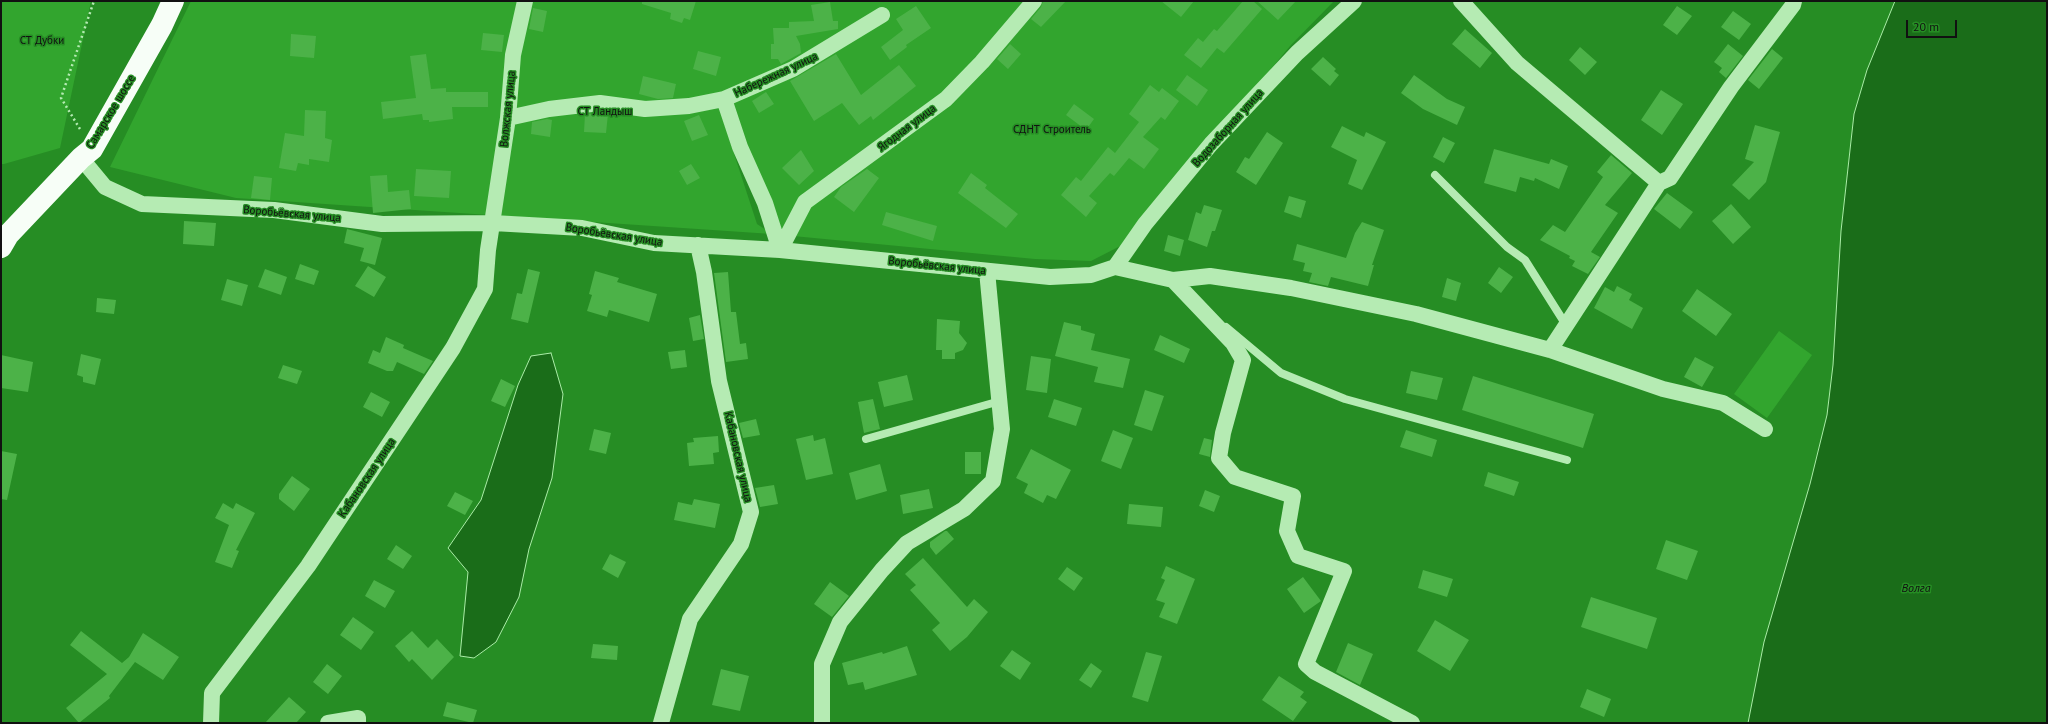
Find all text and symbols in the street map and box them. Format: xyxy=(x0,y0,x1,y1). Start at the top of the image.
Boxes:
scale bar xyxy=(1908,12,1959,38)
text: 20 m xyxy=(1913,19,1939,34)
park label: СТ Дубки xyxy=(20,34,64,48)
street label: Набережная улица xyxy=(732,50,820,100)
street label: Волжская улица xyxy=(497,70,519,148)
street label: Самарское шоссе xyxy=(84,73,138,151)
street label: Водозаборная улица xyxy=(1190,87,1266,169)
street label: Ягодная улица xyxy=(875,102,939,154)
park label: СТ Ландыш xyxy=(578,105,632,119)
park label: СДНТ Строитель xyxy=(1013,123,1091,137)
street label: Воробьёвская улица xyxy=(243,203,341,225)
street label: Воробьёвская улица xyxy=(565,221,663,249)
street label: Воробьёвская улица xyxy=(888,254,986,278)
street label: Кабановская улица xyxy=(721,410,755,504)
street label: Кабановская улица xyxy=(336,436,398,520)
water label: Волга xyxy=(1901,582,1931,596)

